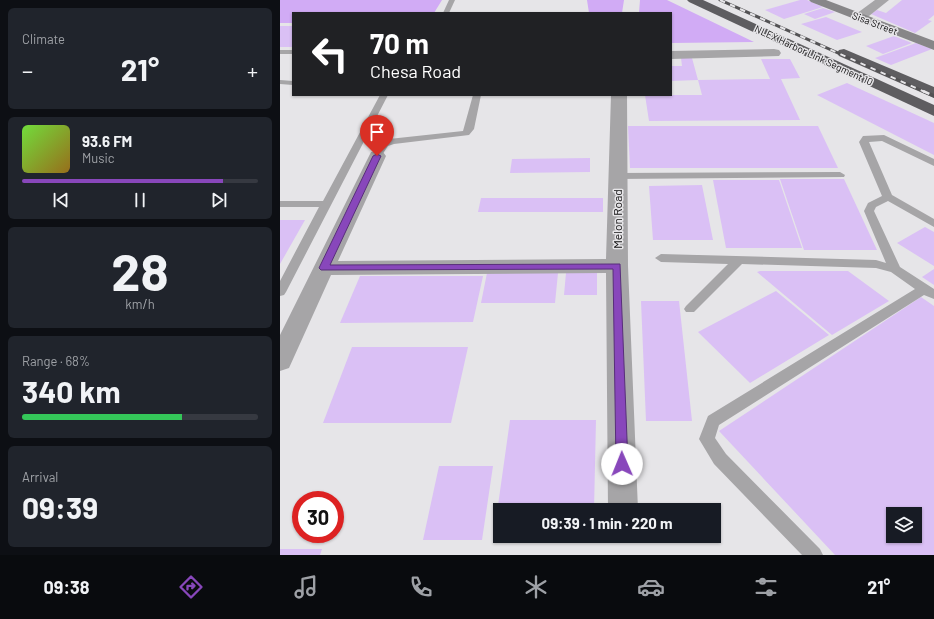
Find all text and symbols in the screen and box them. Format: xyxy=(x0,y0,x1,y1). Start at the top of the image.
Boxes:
street label: Sisa Street xyxy=(851,9,900,37)
street label: NLEX Harbor Link Segment 10 xyxy=(753,22,875,88)
text: 70 m xyxy=(370,26,429,60)
icon: left xyxy=(304,28,356,80)
text: Climate xyxy=(22,31,65,47)
text: 21° xyxy=(121,51,159,87)
text: − xyxy=(22,57,33,83)
text: + xyxy=(247,57,258,83)
text: Chesa Road xyxy=(370,60,461,82)
pin xyxy=(360,115,394,156)
icon: arrive xyxy=(366,121,388,143)
text: 93.6 FM xyxy=(82,132,132,150)
text: Music xyxy=(82,150,115,166)
icon: previous xyxy=(50,189,72,211)
icon: pause xyxy=(129,189,151,211)
icon: next xyxy=(208,189,230,211)
street label: Melon Road xyxy=(610,189,624,249)
text: 28 xyxy=(111,239,169,301)
text: km/h xyxy=(125,296,155,312)
text: Range · 68% xyxy=(22,353,90,369)
text: 340 km xyxy=(22,373,121,409)
position arrow xyxy=(601,443,643,485)
text: Arrival xyxy=(22,469,58,485)
text: 09:39 xyxy=(22,489,98,525)
speed limit sign: 30 xyxy=(292,491,344,543)
map controls xyxy=(886,507,922,543)
button: layers xyxy=(886,507,922,543)
text: 09:39 · 1 min · 220 m xyxy=(542,514,672,532)
icon: directions xyxy=(177,573,205,601)
icon: music xyxy=(292,573,320,601)
icon: phone xyxy=(407,573,435,601)
icon: climate xyxy=(522,573,550,601)
icon: car xyxy=(637,573,665,601)
icon: filters xyxy=(752,573,780,601)
text: 09:38 xyxy=(44,576,89,598)
text: 21° xyxy=(867,576,890,598)

